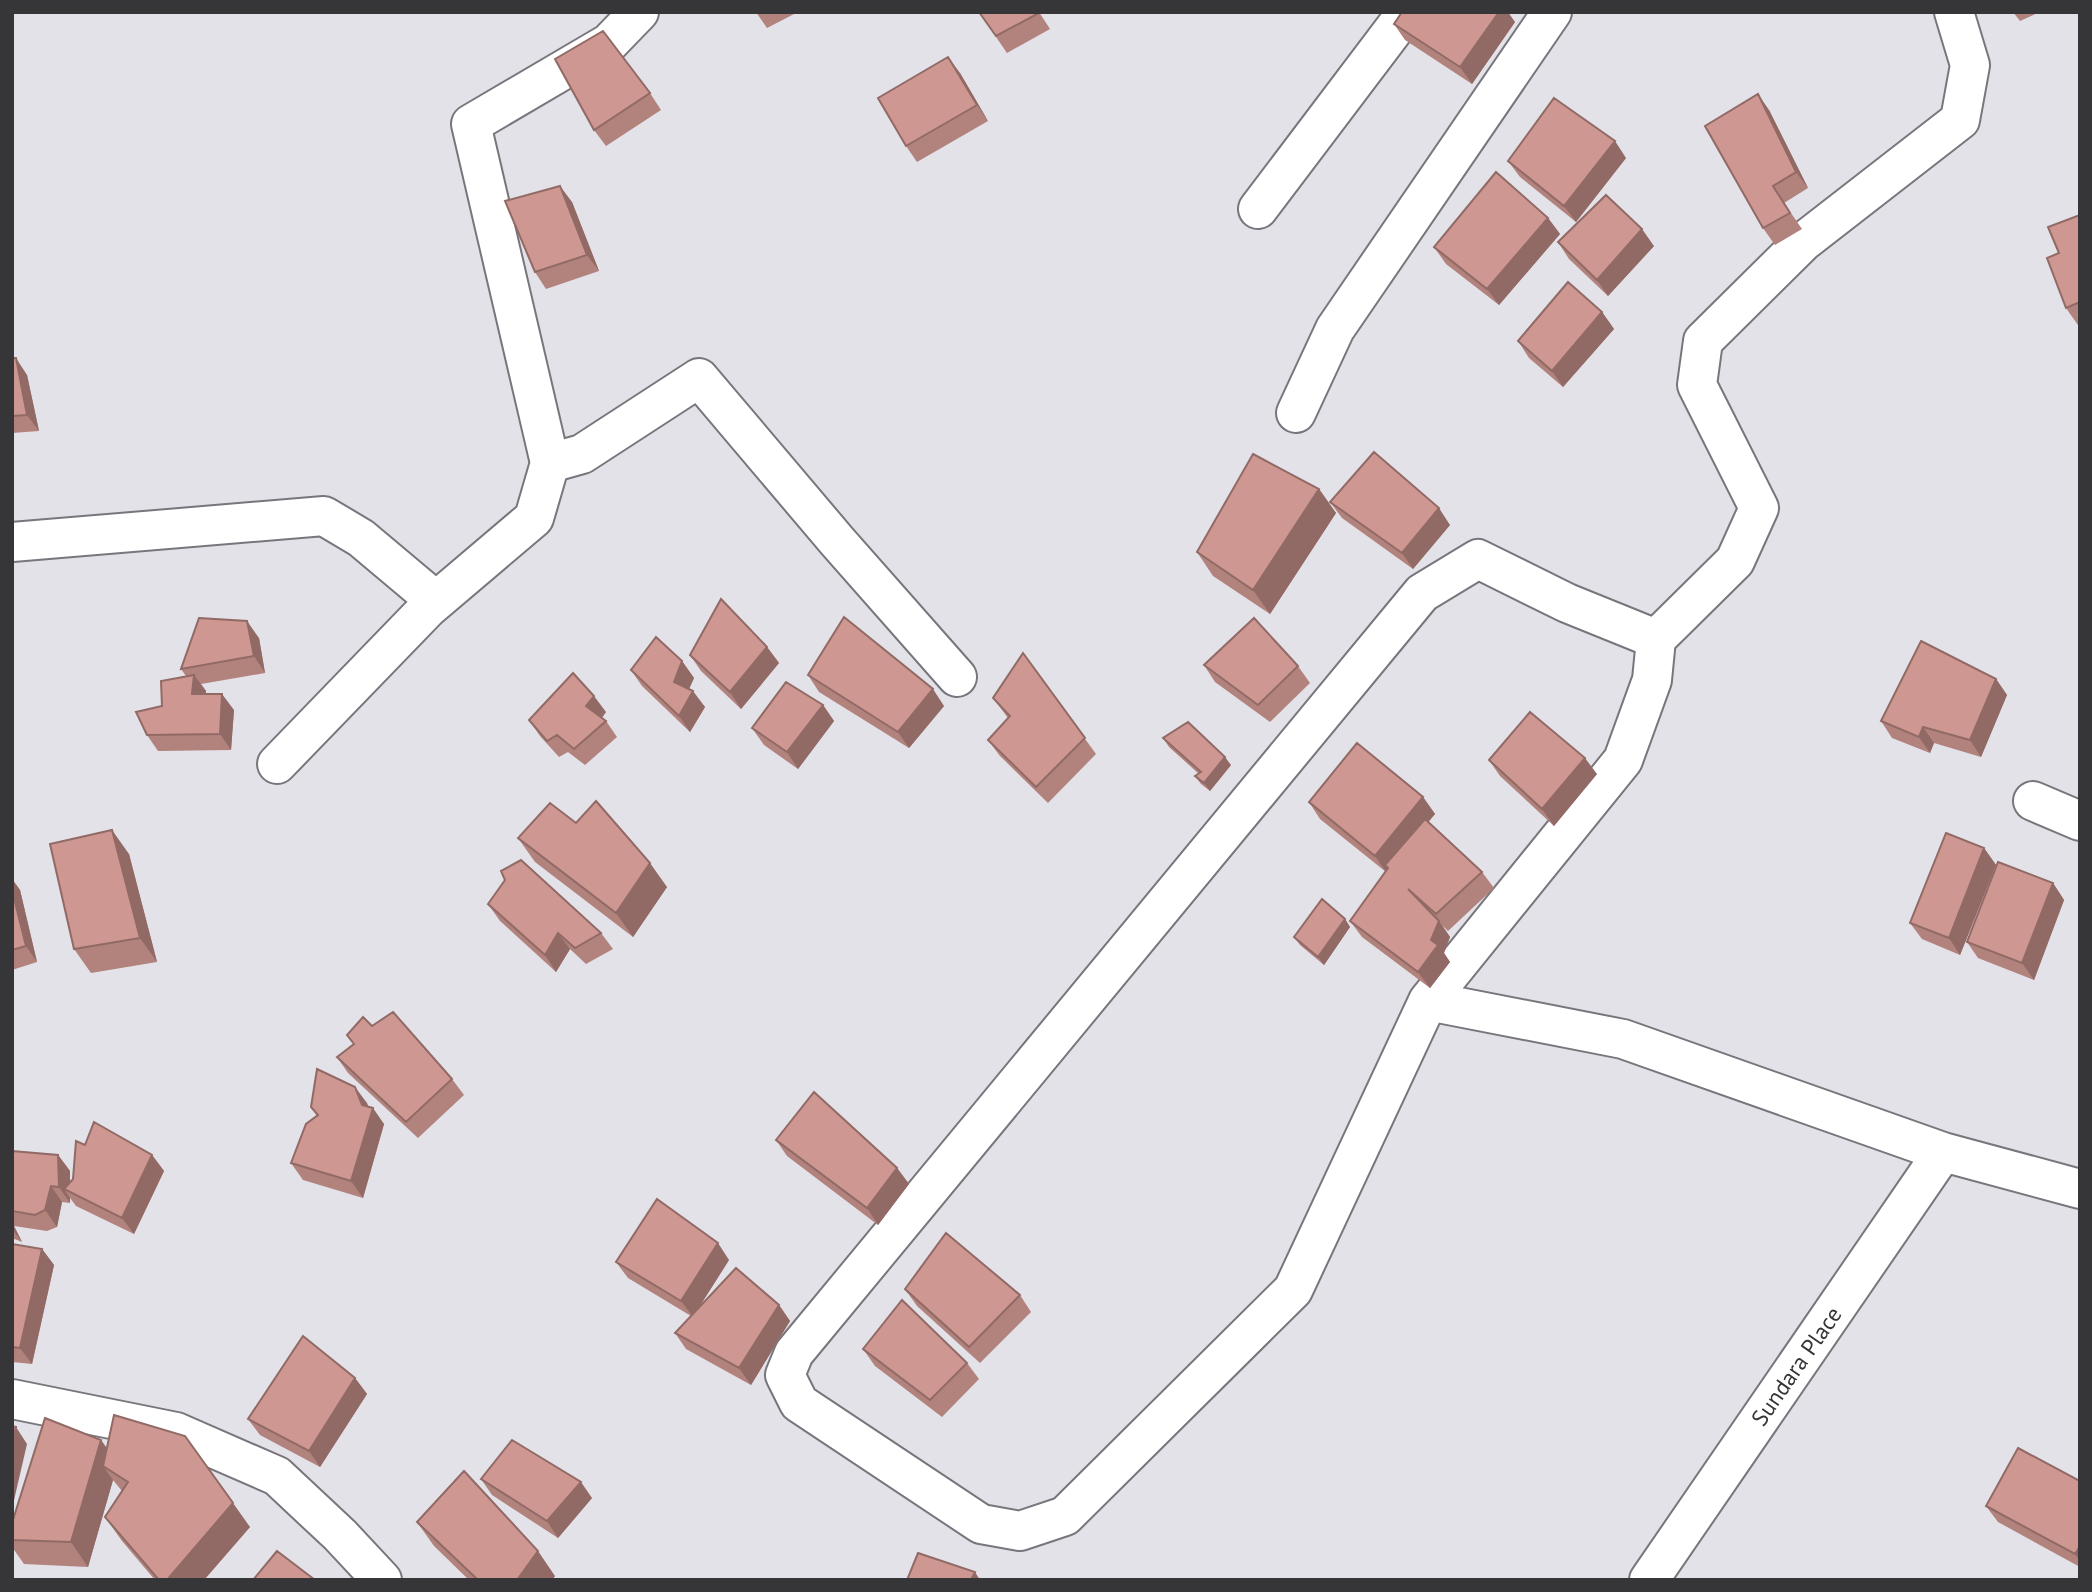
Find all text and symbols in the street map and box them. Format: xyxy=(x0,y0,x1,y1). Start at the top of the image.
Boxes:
street label: Sundara Place xyxy=(1744,1301,1848,1431)

